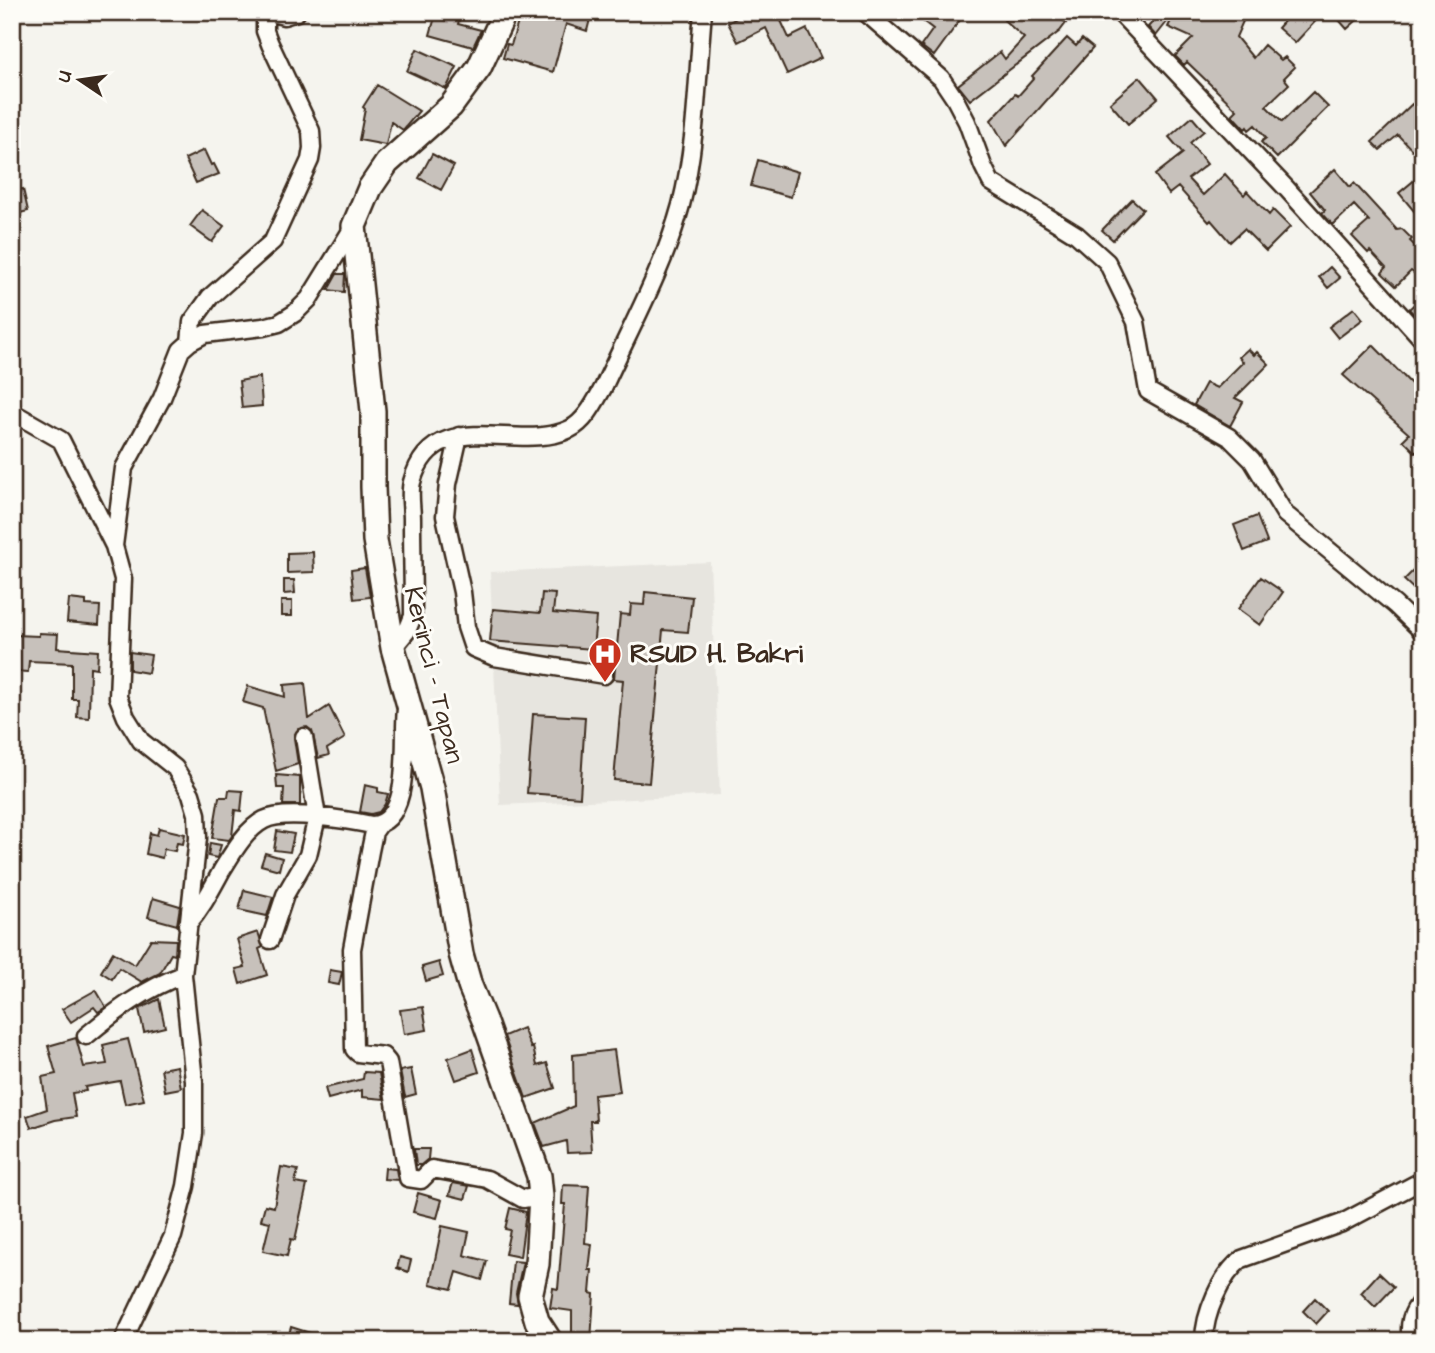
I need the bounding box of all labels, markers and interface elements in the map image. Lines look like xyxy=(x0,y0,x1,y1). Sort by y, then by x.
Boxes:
north arrow xyxy=(46,46,116,116)
text: U xyxy=(51,68,79,85)
street label: Kerinci - Tapan xyxy=(395,583,473,767)
hospital icon: RSUD H. Bakri xyxy=(586,635,624,684)
place label: RSUD H. Bakri xyxy=(630,636,803,672)

